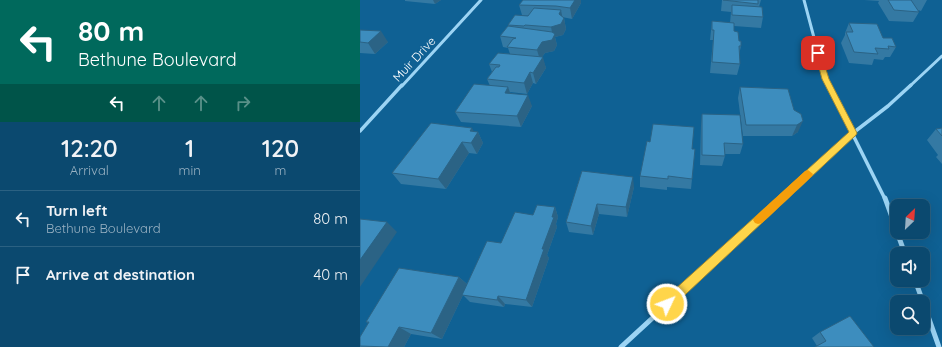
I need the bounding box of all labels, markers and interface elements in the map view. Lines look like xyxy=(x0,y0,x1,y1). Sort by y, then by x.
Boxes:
text: 80 m xyxy=(78,13,144,48)
icon: left xyxy=(12,16,64,68)
street label: Muir Drive xyxy=(389,33,439,85)
pin xyxy=(801,36,835,70)
icon: arrive xyxy=(807,42,829,64)
text: Bethune Boulevard xyxy=(78,48,237,71)
icon: left xyxy=(106,92,128,114)
icon: ahead xyxy=(148,92,170,114)
icon: ahead xyxy=(190,92,212,114)
icon: right xyxy=(232,92,254,114)
text: 12:20 xyxy=(61,133,118,163)
text: 1 xyxy=(185,133,194,163)
text: 120 xyxy=(262,133,299,163)
text: Arrival xyxy=(70,162,109,178)
text: min xyxy=(179,162,201,178)
text: m xyxy=(274,162,286,178)
north arrow xyxy=(890,199,930,239)
map controls xyxy=(890,199,930,335)
text: Turn left xyxy=(46,201,108,220)
icon: left xyxy=(12,208,34,230)
text: 80 m xyxy=(313,209,348,228)
text: Bethune Boulevard xyxy=(46,220,161,236)
button: sound xyxy=(890,247,930,287)
icon: arrive xyxy=(12,264,34,286)
text: Arrive at destination xyxy=(46,265,195,284)
text: 40 m xyxy=(313,265,348,284)
position arrow xyxy=(646,283,688,325)
button: search xyxy=(890,295,930,335)

